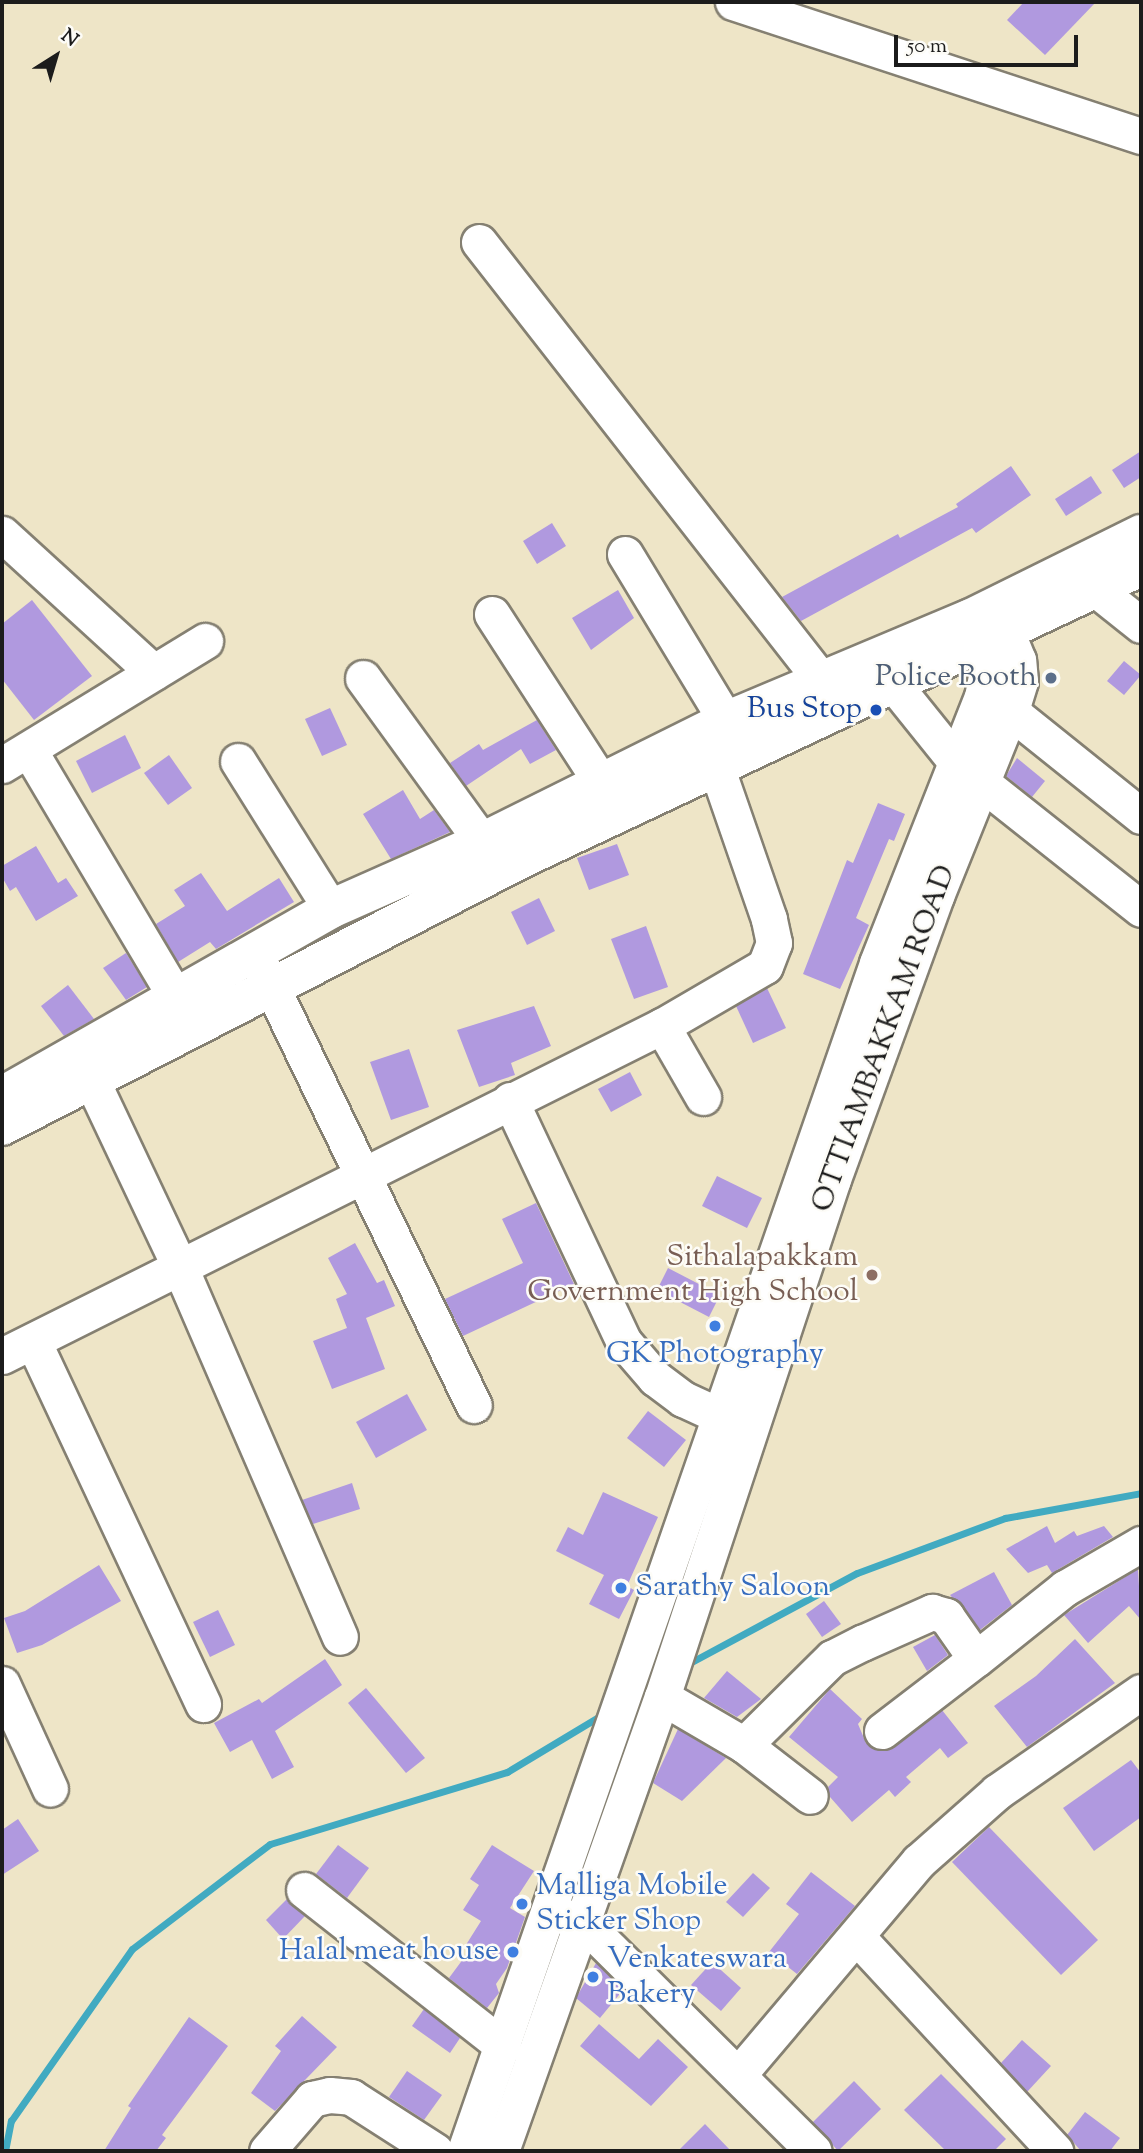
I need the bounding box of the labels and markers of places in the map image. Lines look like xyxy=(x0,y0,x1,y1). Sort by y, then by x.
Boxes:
place label: Police Booth xyxy=(875,660,1037,696)
marker: Police Booth xyxy=(1043,670,1059,686)
place label: Bus Stop xyxy=(747,692,862,728)
marker: Bus Stop xyxy=(868,702,884,718)
place label: Sithalapakkam Government High School xyxy=(527,1240,858,1310)
marker: Sithalapakkam Government High School xyxy=(864,1267,880,1283)
marker: GK Photography xyxy=(707,1318,723,1334)
place label: GK Photography xyxy=(606,1337,824,1373)
place label: Sarathy Saloon xyxy=(635,1570,830,1606)
marker: Sarathy Saloon xyxy=(613,1580,629,1596)
place label: Malliga Mobile Sticker Shop xyxy=(536,1869,728,1940)
marker: Malliga Mobile Sticker Shop xyxy=(514,1896,530,1912)
place label: Halal meat house xyxy=(279,1934,499,1970)
place label: Venkateswara Bakery xyxy=(607,1942,787,2012)
marker: Halal meat house xyxy=(505,1944,521,1960)
marker: Venkateswara Bakery xyxy=(585,1969,601,1985)

